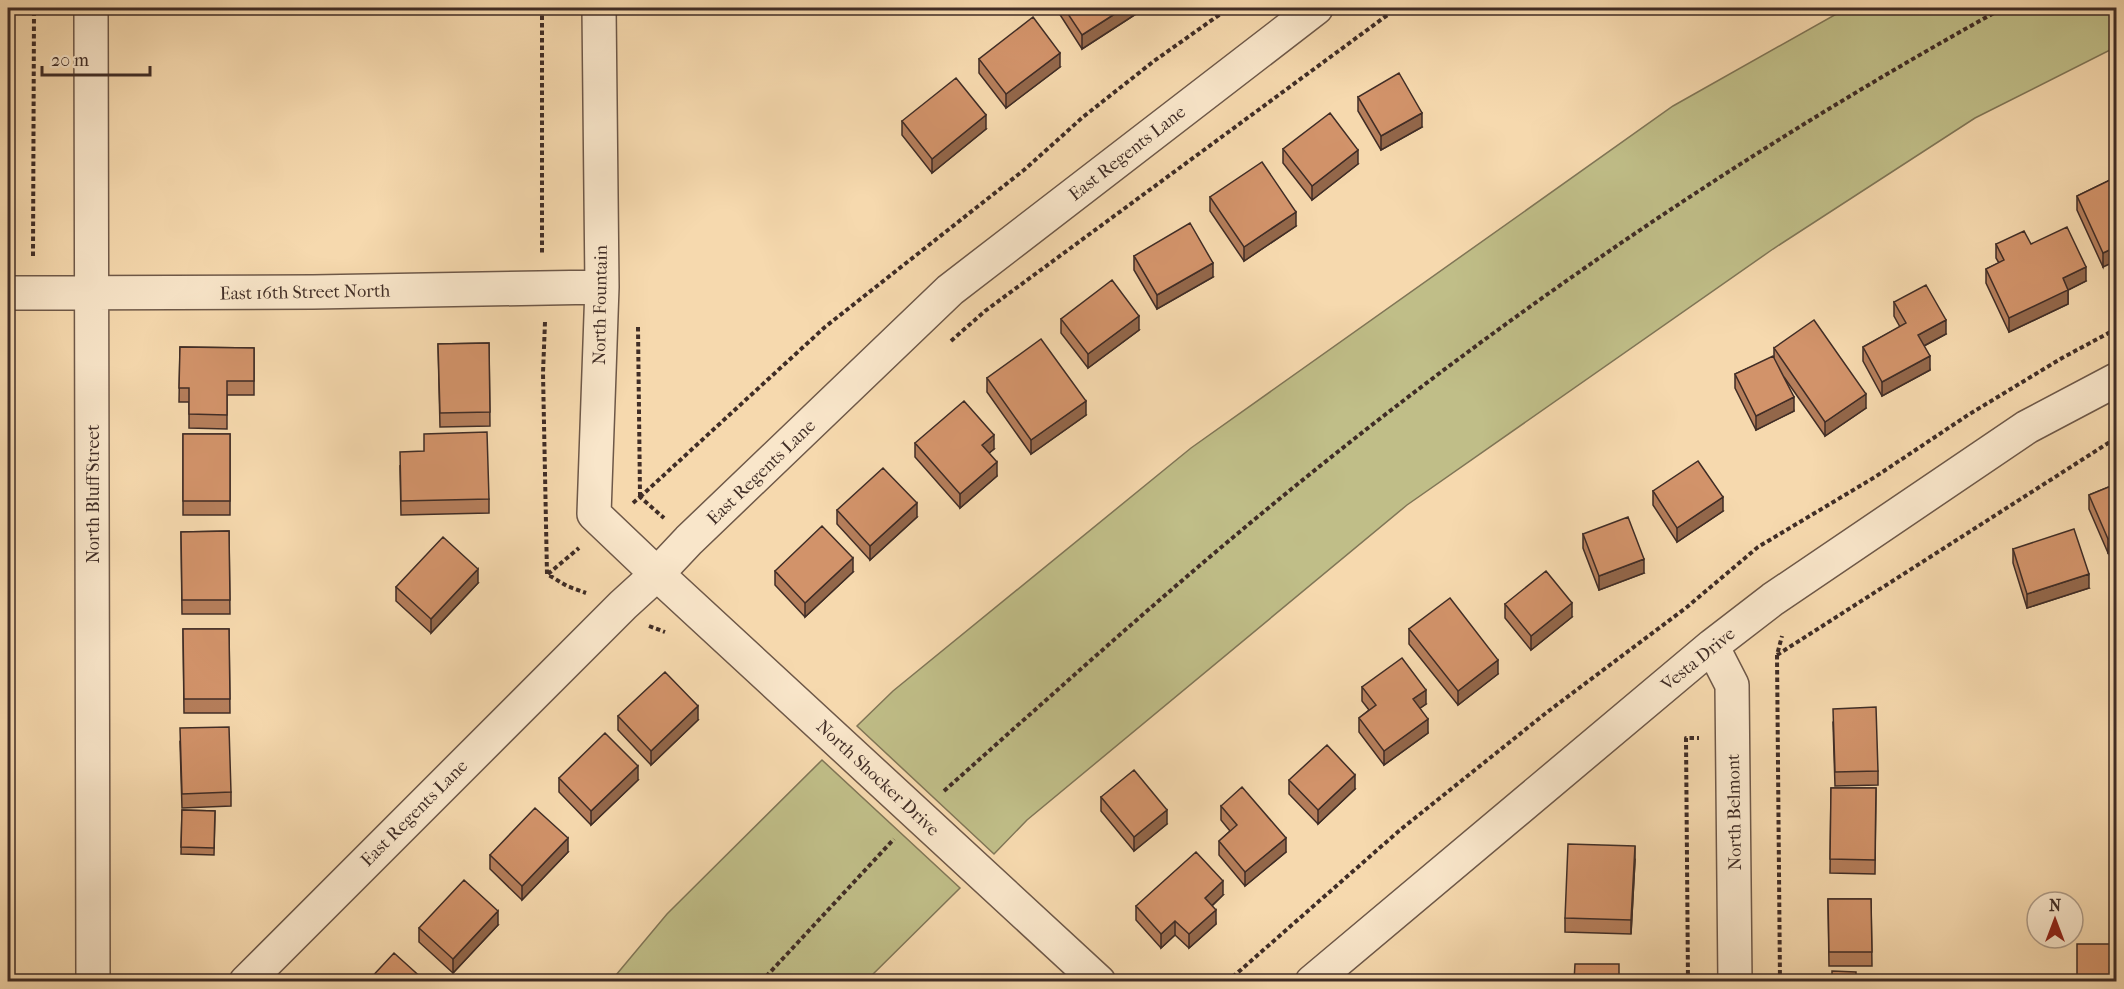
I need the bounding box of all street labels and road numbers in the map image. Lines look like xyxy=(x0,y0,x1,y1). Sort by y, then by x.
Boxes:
street label: East Regents Lane xyxy=(1065,101,1190,205)
street label: North Fountain xyxy=(589,244,612,365)
street label: East 16th Street North xyxy=(219,281,391,304)
street label: East Regents Lane xyxy=(703,415,820,529)
street label: North Bluff Street xyxy=(83,424,104,564)
street label: Vesta Drive xyxy=(1656,623,1740,696)
street label: North Shocker Drive xyxy=(812,716,943,841)
street label: North Belmont xyxy=(1723,753,1746,870)
street label: East Regents Lane xyxy=(357,756,472,871)

